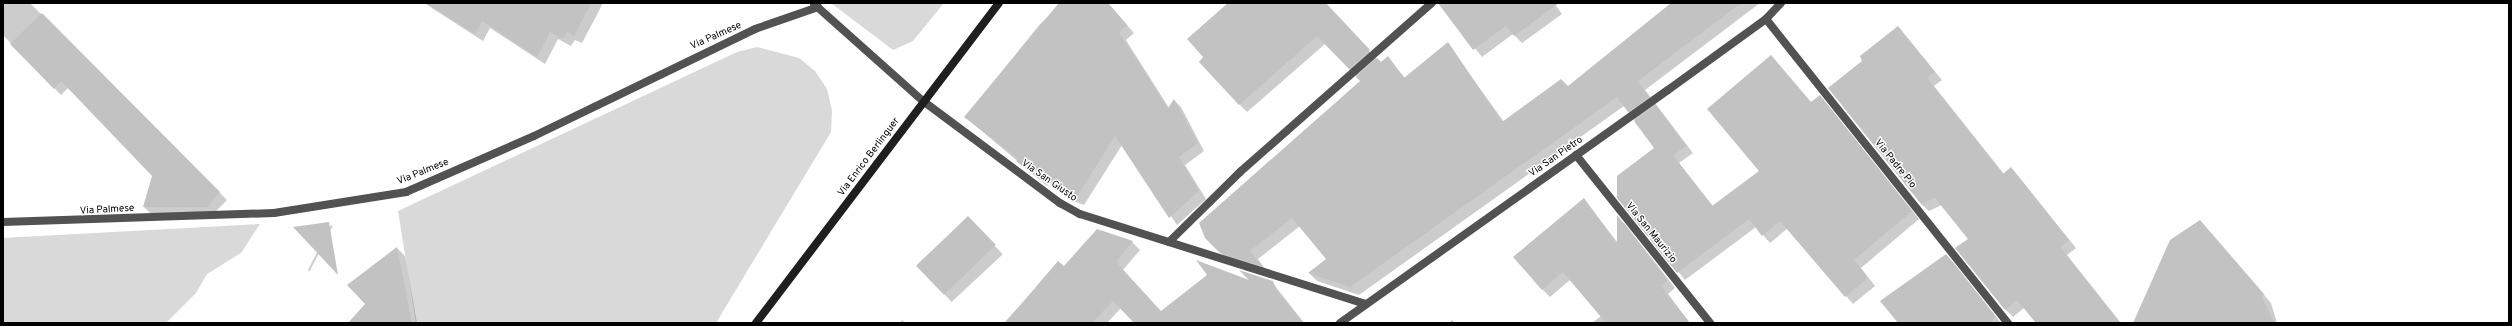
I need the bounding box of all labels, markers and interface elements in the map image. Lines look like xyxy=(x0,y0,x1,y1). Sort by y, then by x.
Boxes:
street label: Via Palmese xyxy=(689,19,743,53)
street label: Via Enrico Berlinguer xyxy=(836,115,902,199)
street label: Via San Pietro xyxy=(1527,134,1585,180)
street label: Via Padre Pio xyxy=(1872,137,1918,191)
street label: Via Palmese xyxy=(395,156,451,188)
street label: Via San Giusto xyxy=(1019,157,1079,205)
street label: Via San Maurizio xyxy=(1623,200,1679,266)
street label: Via Palmese xyxy=(79,203,135,217)

